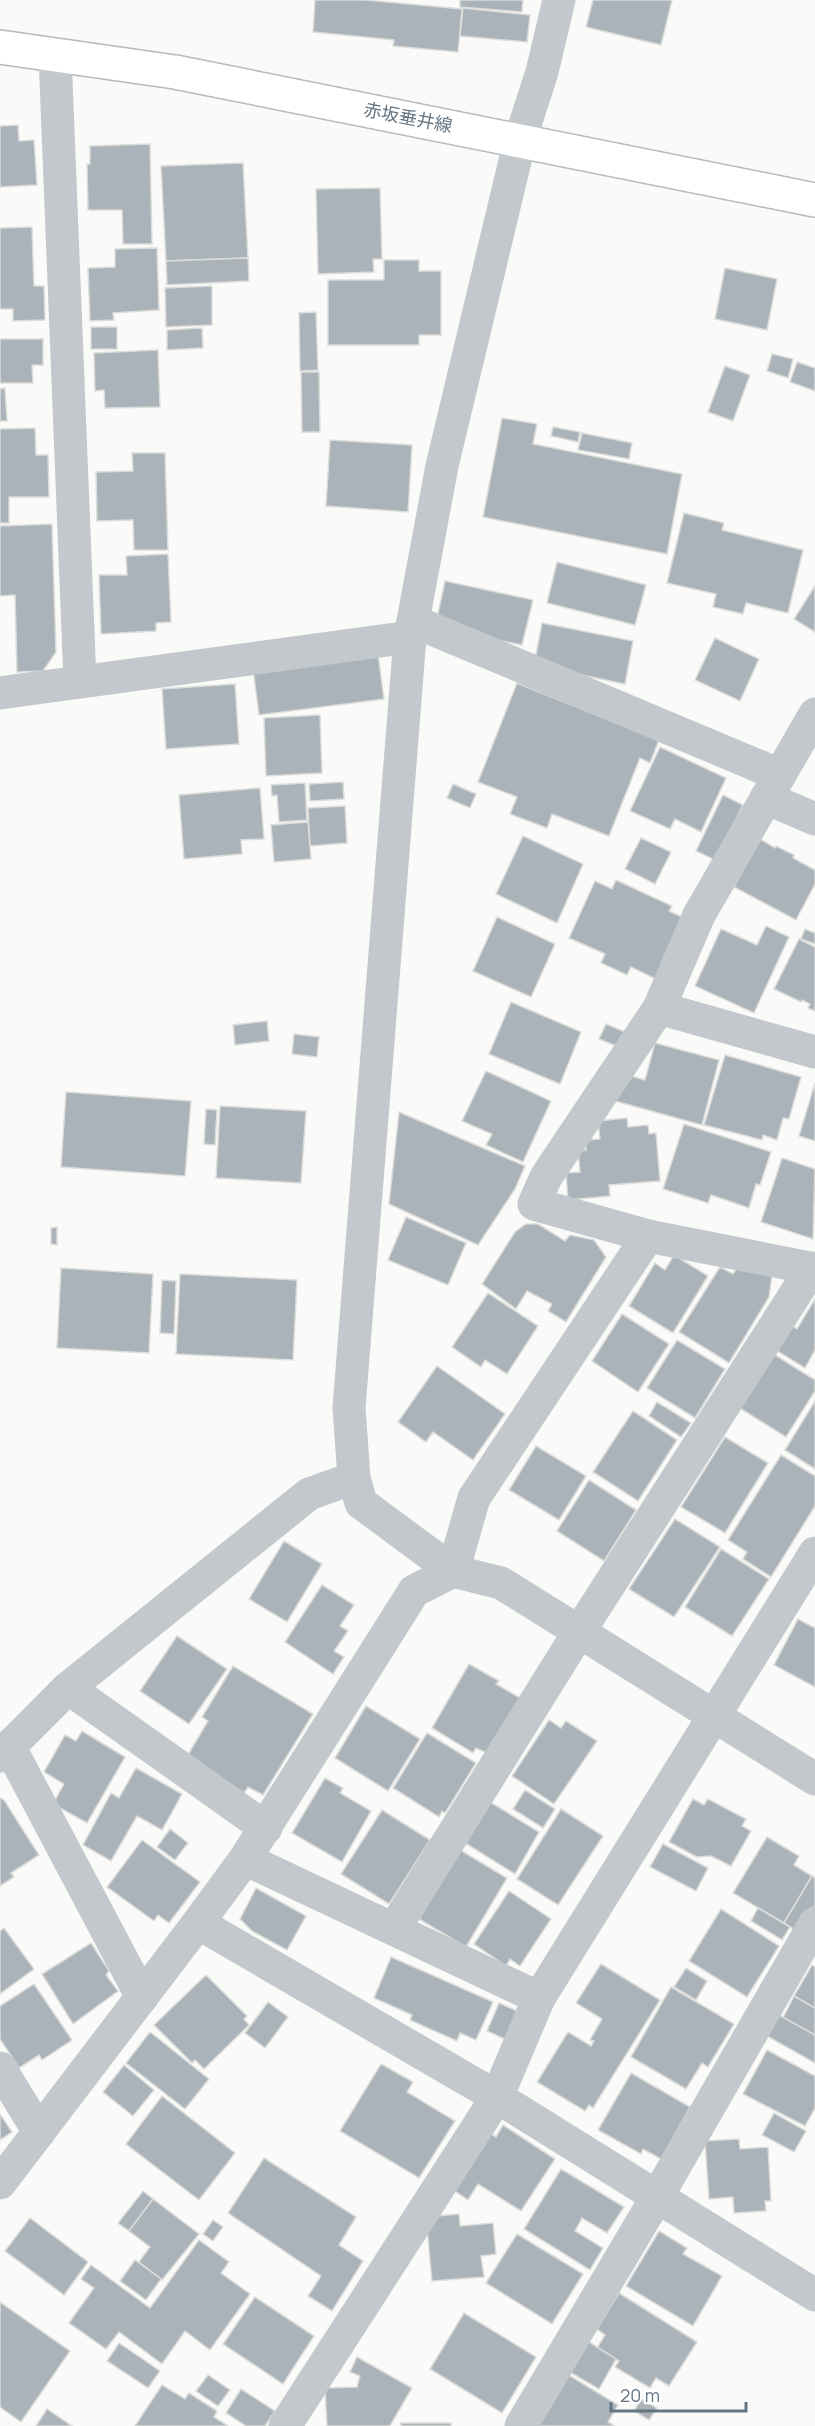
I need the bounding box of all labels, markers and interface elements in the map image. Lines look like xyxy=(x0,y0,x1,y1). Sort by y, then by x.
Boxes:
street label: 赤坂垂井線 xyxy=(362,97,455,137)
scale bar xyxy=(611,2375,746,2413)
text: 20 m xyxy=(620,2383,660,2407)

